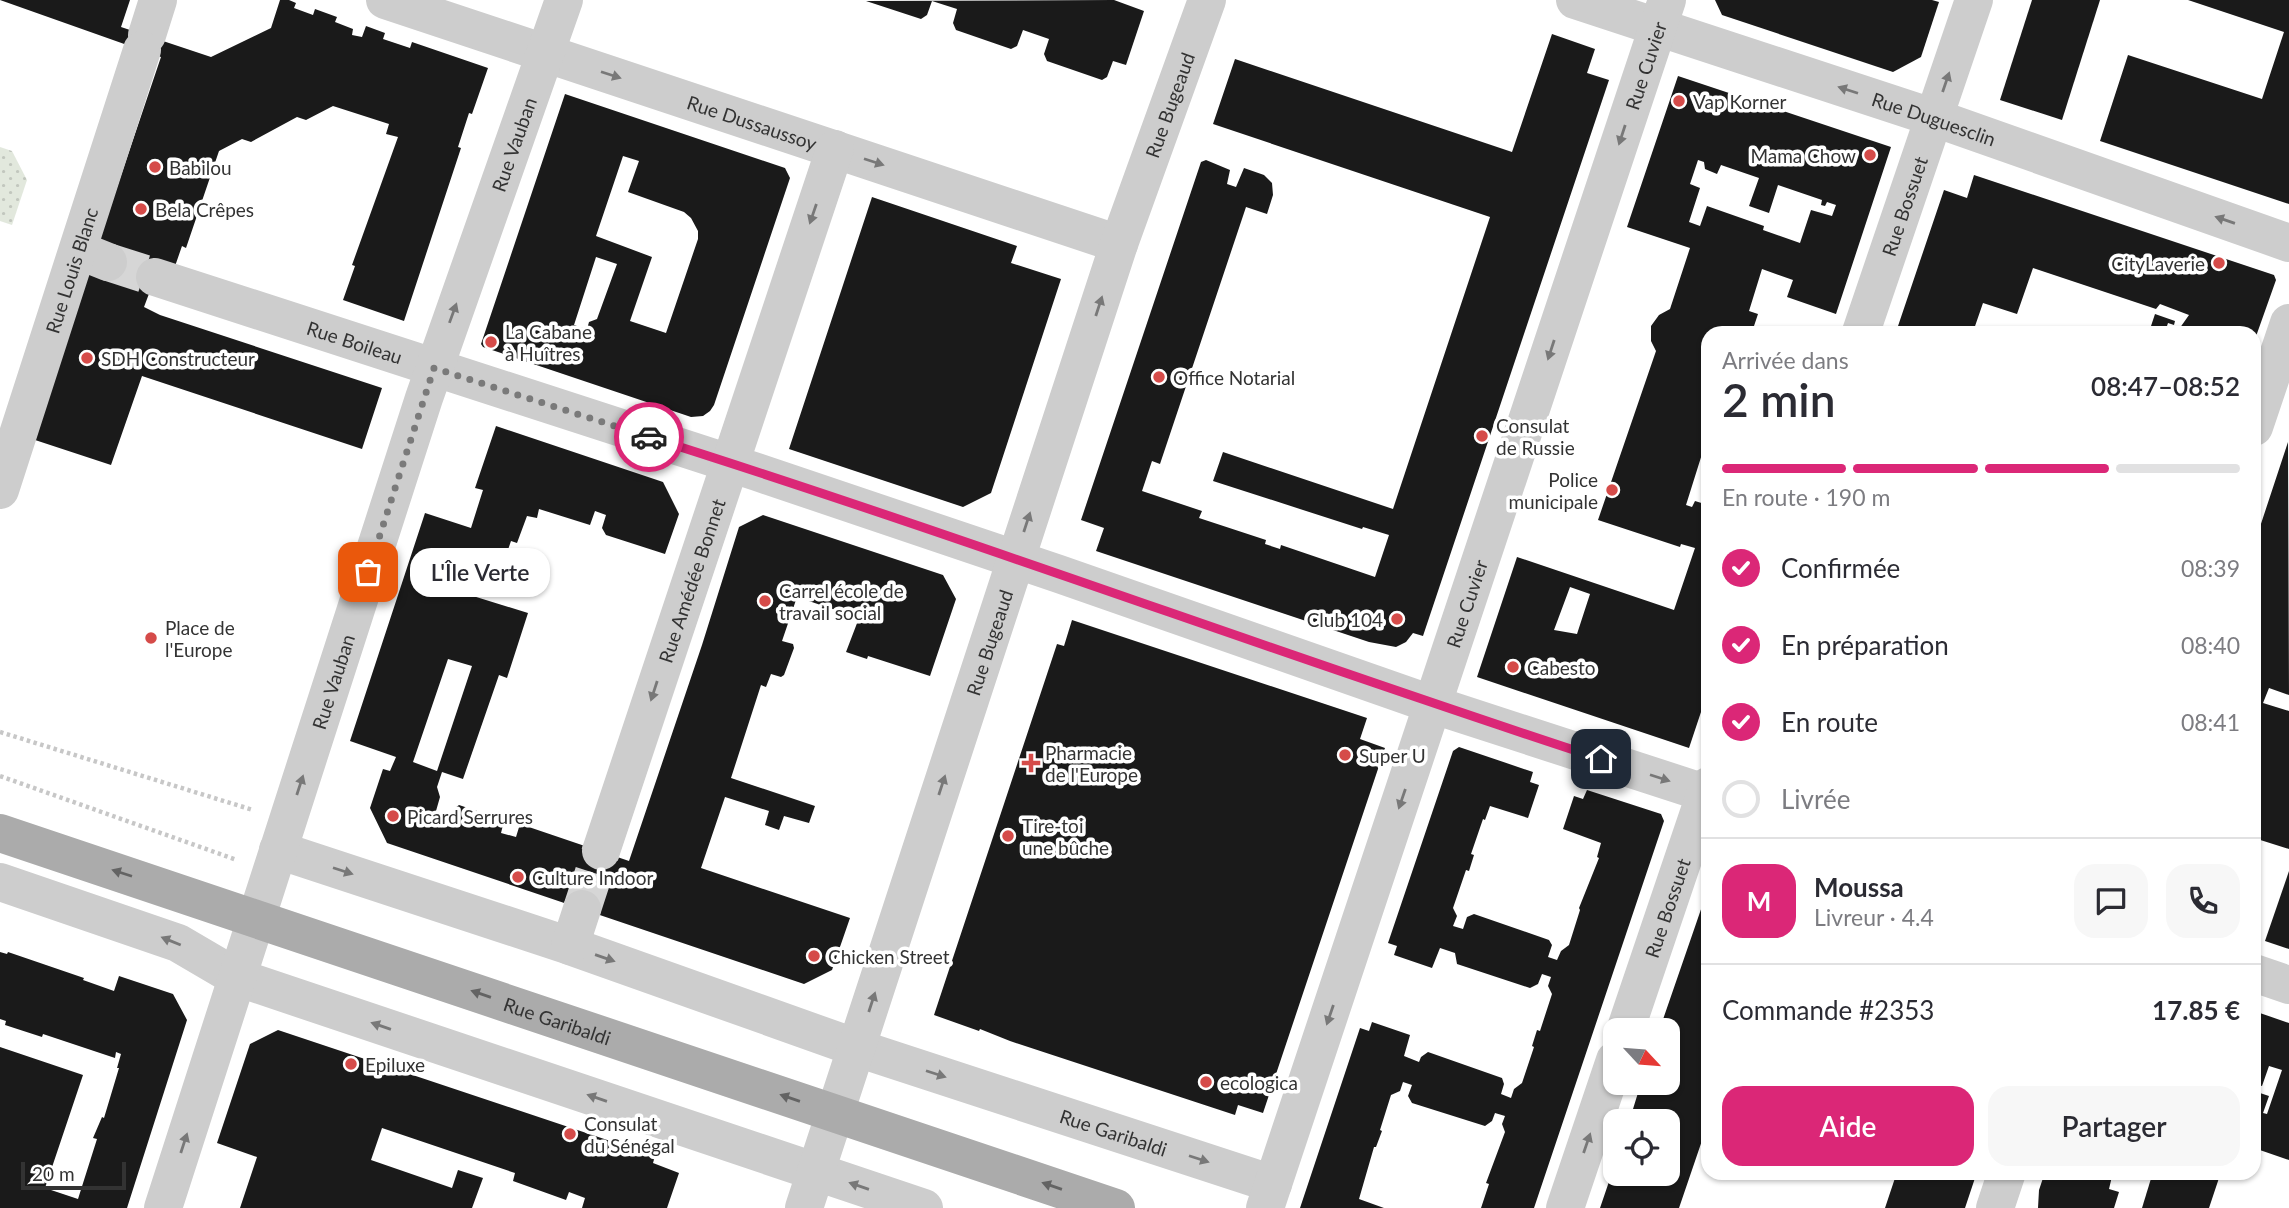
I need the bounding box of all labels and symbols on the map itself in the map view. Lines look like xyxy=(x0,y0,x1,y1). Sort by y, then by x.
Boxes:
street label: Rue Cuvier xyxy=(1620,18,1671,113)
street label: Rue Bugeaud xyxy=(1140,49,1199,161)
one-way arrow xyxy=(601,70,622,81)
one-way arrow xyxy=(1941,72,1952,93)
one-way arrow xyxy=(1837,84,1858,94)
street label: Rue Duguesclin xyxy=(1869,87,1999,150)
street label: Rue Dussaussoy xyxy=(684,90,820,154)
place label: Vap Korner xyxy=(1693,90,1787,113)
marker: Vap Korner xyxy=(1671,93,1687,109)
street label: Rue Vauban xyxy=(486,94,540,195)
one-way arrow xyxy=(1616,124,1627,145)
place label: Mama Chow xyxy=(1750,144,1856,167)
marker: Mama Chow xyxy=(1862,147,1878,163)
street label: Rue Bossuet xyxy=(1876,153,1932,259)
place label: Babilou xyxy=(169,156,232,179)
one-way arrow xyxy=(863,157,884,168)
marker: Babilou xyxy=(147,159,163,175)
place label: Bela Crêpes xyxy=(155,198,254,221)
marker: Bela Crêpes xyxy=(133,201,149,217)
one-way arrow xyxy=(807,203,818,224)
street label: Rue Louis Blanc xyxy=(40,204,102,336)
one-way arrow xyxy=(2214,214,2235,225)
place label: CityLaverie xyxy=(2111,252,2205,275)
marker: CityLaverie xyxy=(2211,255,2227,271)
one-way arrow xyxy=(1094,296,1105,317)
one-way arrow xyxy=(448,302,459,323)
street label: Rue Boileau xyxy=(304,316,405,368)
place label: La Cabane à Huîtres xyxy=(505,320,592,365)
marker: La Cabane à Huîtres xyxy=(483,334,499,350)
one-way arrow xyxy=(1545,340,1555,361)
place label: SDH Constructeur xyxy=(101,347,255,370)
marker: SDH Constructeur xyxy=(79,350,95,366)
place label: Office Notarial xyxy=(1173,366,1295,389)
marker: Office Notarial xyxy=(1151,369,1167,385)
courier xyxy=(614,402,684,472)
place label: Consulat de Russie xyxy=(1496,414,1575,459)
marker: Consulat de Russie xyxy=(1474,428,1490,444)
place label: Police municipale xyxy=(1508,468,1598,513)
marker: Police municipale xyxy=(1604,482,1620,498)
street label: Rue Amédée Bonnet xyxy=(653,495,729,666)
one-way arrow xyxy=(1023,512,1033,533)
pin xyxy=(338,542,398,602)
callout: L'Île Verte xyxy=(410,548,550,596)
street label: Rue Cuvier xyxy=(1441,556,1492,651)
place label: Carrel école de travail social xyxy=(779,579,904,624)
street label: Rue Bugeaud xyxy=(961,586,1017,698)
marker: Carrel école de travail social xyxy=(757,593,773,609)
place label: Club 104 xyxy=(1307,608,1383,631)
marker: Club 104 xyxy=(1389,611,1405,627)
place label: Place de l'Europe xyxy=(165,616,235,661)
marker: Place de l'Europe xyxy=(143,630,159,646)
street label: Rue Vauban xyxy=(307,631,359,732)
place label: Cabesto xyxy=(1527,656,1596,679)
marker: Cabesto xyxy=(1505,659,1521,675)
one-way arrow xyxy=(648,681,659,702)
pin xyxy=(1571,729,1631,789)
place label: Pharmacie de l'Europe xyxy=(1045,741,1138,786)
place label: Super U xyxy=(1359,744,1426,767)
marker: Super U xyxy=(1337,747,1353,763)
marker: Pharmacie de l'Europe xyxy=(1023,755,1039,771)
one-way arrow xyxy=(1650,773,1671,784)
one-way arrow xyxy=(295,775,305,796)
one-way arrow xyxy=(937,775,948,796)
one-way arrow xyxy=(1396,789,1407,810)
place label: Picard Serrures xyxy=(407,805,533,828)
marker: Picard Serrures xyxy=(385,808,401,824)
place label: Tire-toi une bûche xyxy=(1022,814,1109,859)
marker: Tire-toi une bûche xyxy=(1000,828,1016,844)
street label: Rue Bossuet xyxy=(1639,855,1694,961)
one-way arrow xyxy=(333,866,354,877)
place label: Culture Indoor xyxy=(532,866,653,889)
one-way arrow xyxy=(111,867,132,878)
marker: Culture Indoor xyxy=(510,869,526,885)
one-way arrow xyxy=(161,936,182,947)
place label: Chicken Street xyxy=(828,945,950,968)
marker: Chicken Street xyxy=(806,948,822,964)
one-way arrow xyxy=(595,953,616,964)
one-way arrow xyxy=(471,988,492,999)
one-way arrow xyxy=(867,991,878,1012)
street label: Rue Garibaldi xyxy=(501,992,614,1049)
one-way arrow xyxy=(1324,1004,1335,1025)
north arrow xyxy=(1603,1018,1680,1096)
one-way arrow xyxy=(371,1020,392,1031)
place label: Epiluxe xyxy=(365,1053,425,1076)
marker: Epiluxe xyxy=(343,1056,359,1072)
one-way arrow xyxy=(925,1069,946,1080)
place label: ecologica xyxy=(1220,1071,1298,1094)
marker: ecologica xyxy=(1198,1074,1214,1090)
one-way arrow xyxy=(779,1092,800,1103)
one-way arrow xyxy=(586,1093,607,1103)
street label: Rue Garibaldi xyxy=(1057,1104,1170,1160)
place label: Consulat du Sénégal xyxy=(584,1112,675,1157)
marker: Consulat du Sénégal xyxy=(562,1126,578,1142)
one-way arrow xyxy=(179,1132,190,1153)
one-way arrow xyxy=(1582,1133,1593,1154)
one-way arrow xyxy=(1188,1155,1209,1165)
scale bar xyxy=(21,1159,126,1191)
one-way arrow xyxy=(849,1180,870,1191)
one-way arrow xyxy=(1041,1180,1062,1191)

